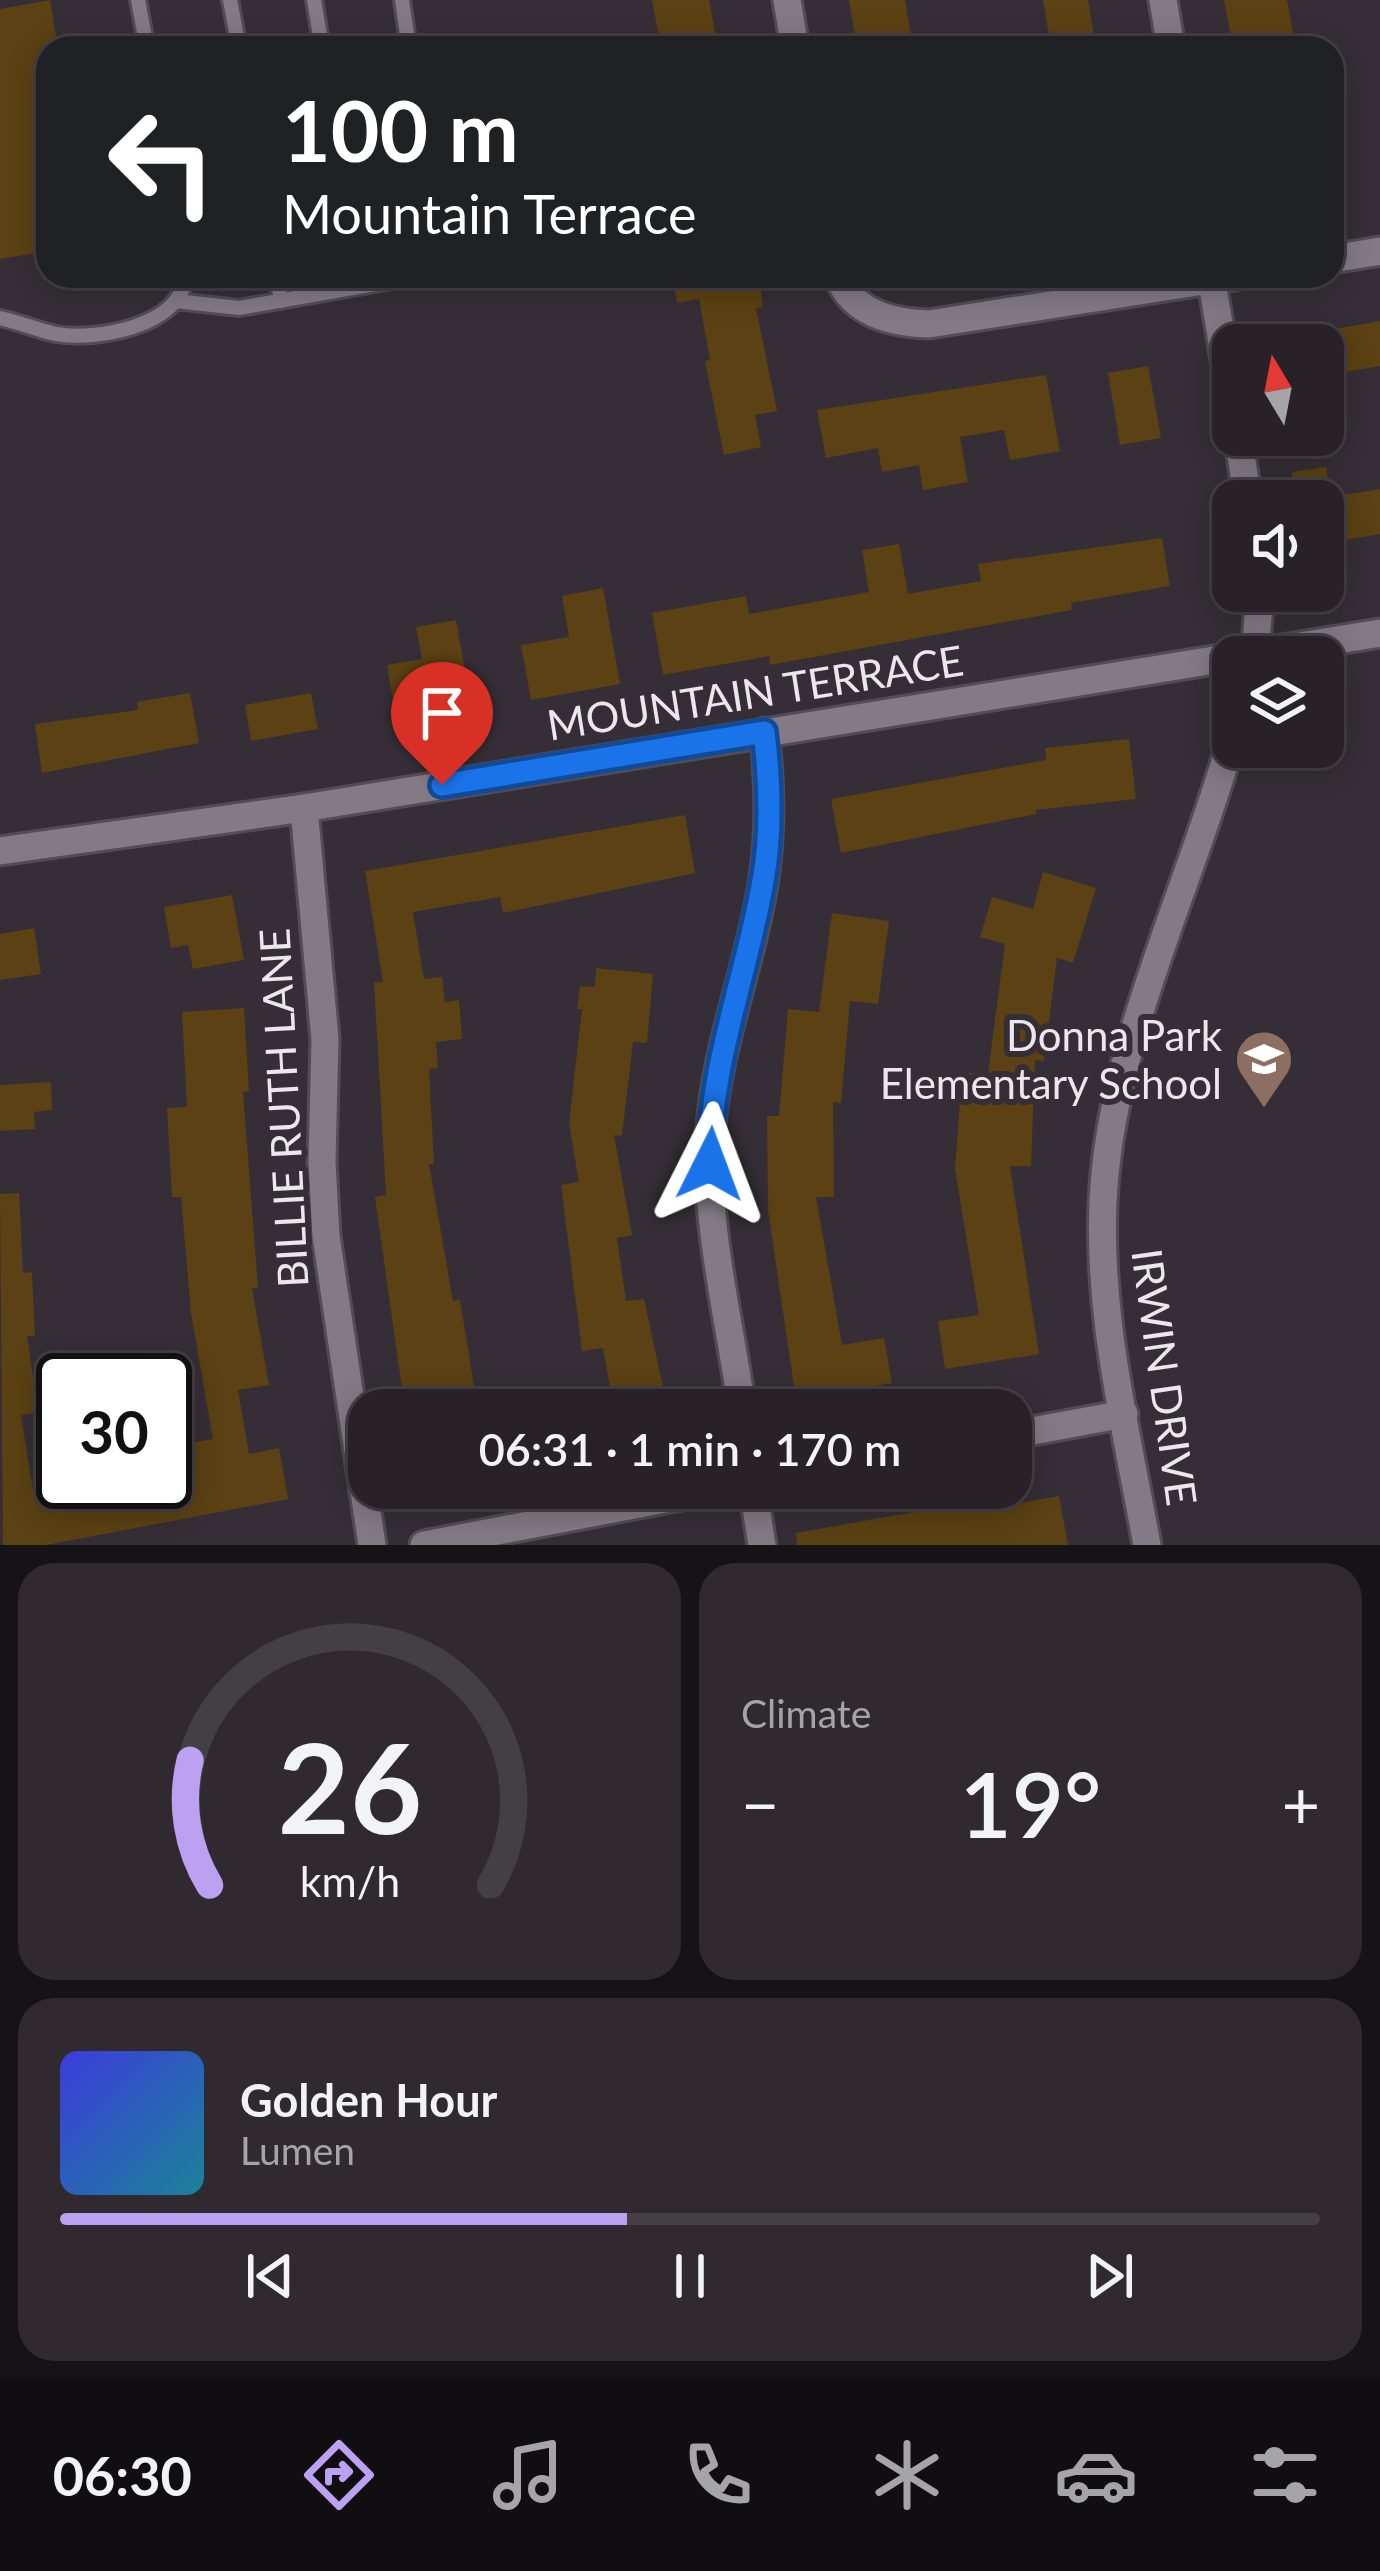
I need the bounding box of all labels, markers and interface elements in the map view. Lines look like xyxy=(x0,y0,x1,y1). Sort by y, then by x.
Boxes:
text: 100 m xyxy=(282,79,519,180)
icon: left xyxy=(84,84,240,240)
text: Mountain Terrace xyxy=(282,181,697,246)
north arrow xyxy=(1212,324,1344,456)
map controls xyxy=(1212,324,1344,768)
button: sound xyxy=(1212,480,1344,612)
street label: MOUNTAIN TERRACE xyxy=(543,634,967,750)
button: layers xyxy=(1212,636,1344,768)
pin xyxy=(391,662,493,785)
icon: arrive xyxy=(409,680,475,746)
street label: BILLIE RUTH LANE xyxy=(249,927,317,1289)
place label: Donna Park Elementary School xyxy=(880,1010,1223,1108)
school or university icon: Donna Park Elementary School xyxy=(1233,1028,1295,1110)
position arrow xyxy=(647,1101,773,1227)
street label: IRWIN DRIVE xyxy=(1122,1246,1208,1508)
speed limit sign: 30 xyxy=(36,1353,192,1509)
text: 06:31 · 1 min · 170 m xyxy=(479,1422,901,1476)
text: Climate xyxy=(741,1690,871,1736)
text: 26 xyxy=(277,1711,422,1861)
text: 19° xyxy=(960,1749,1101,1857)
text: − xyxy=(741,1764,779,1843)
text: + xyxy=(1282,1764,1320,1843)
text: km/h xyxy=(299,1854,400,1905)
text: Golden Hour xyxy=(240,2073,497,2127)
text: Lumen xyxy=(240,2127,355,2173)
icon: previous xyxy=(237,2243,303,2309)
icon: pause xyxy=(657,2243,723,2309)
icon: next xyxy=(1077,2243,1143,2309)
icon: directions xyxy=(297,2433,381,2517)
icon: music xyxy=(486,2433,570,2517)
icon: phone xyxy=(676,2433,760,2517)
icon: climate xyxy=(865,2433,949,2517)
icon: car xyxy=(1054,2433,1138,2517)
icon: filters xyxy=(1243,2433,1327,2517)
text: 06:30 xyxy=(53,2443,192,2508)

